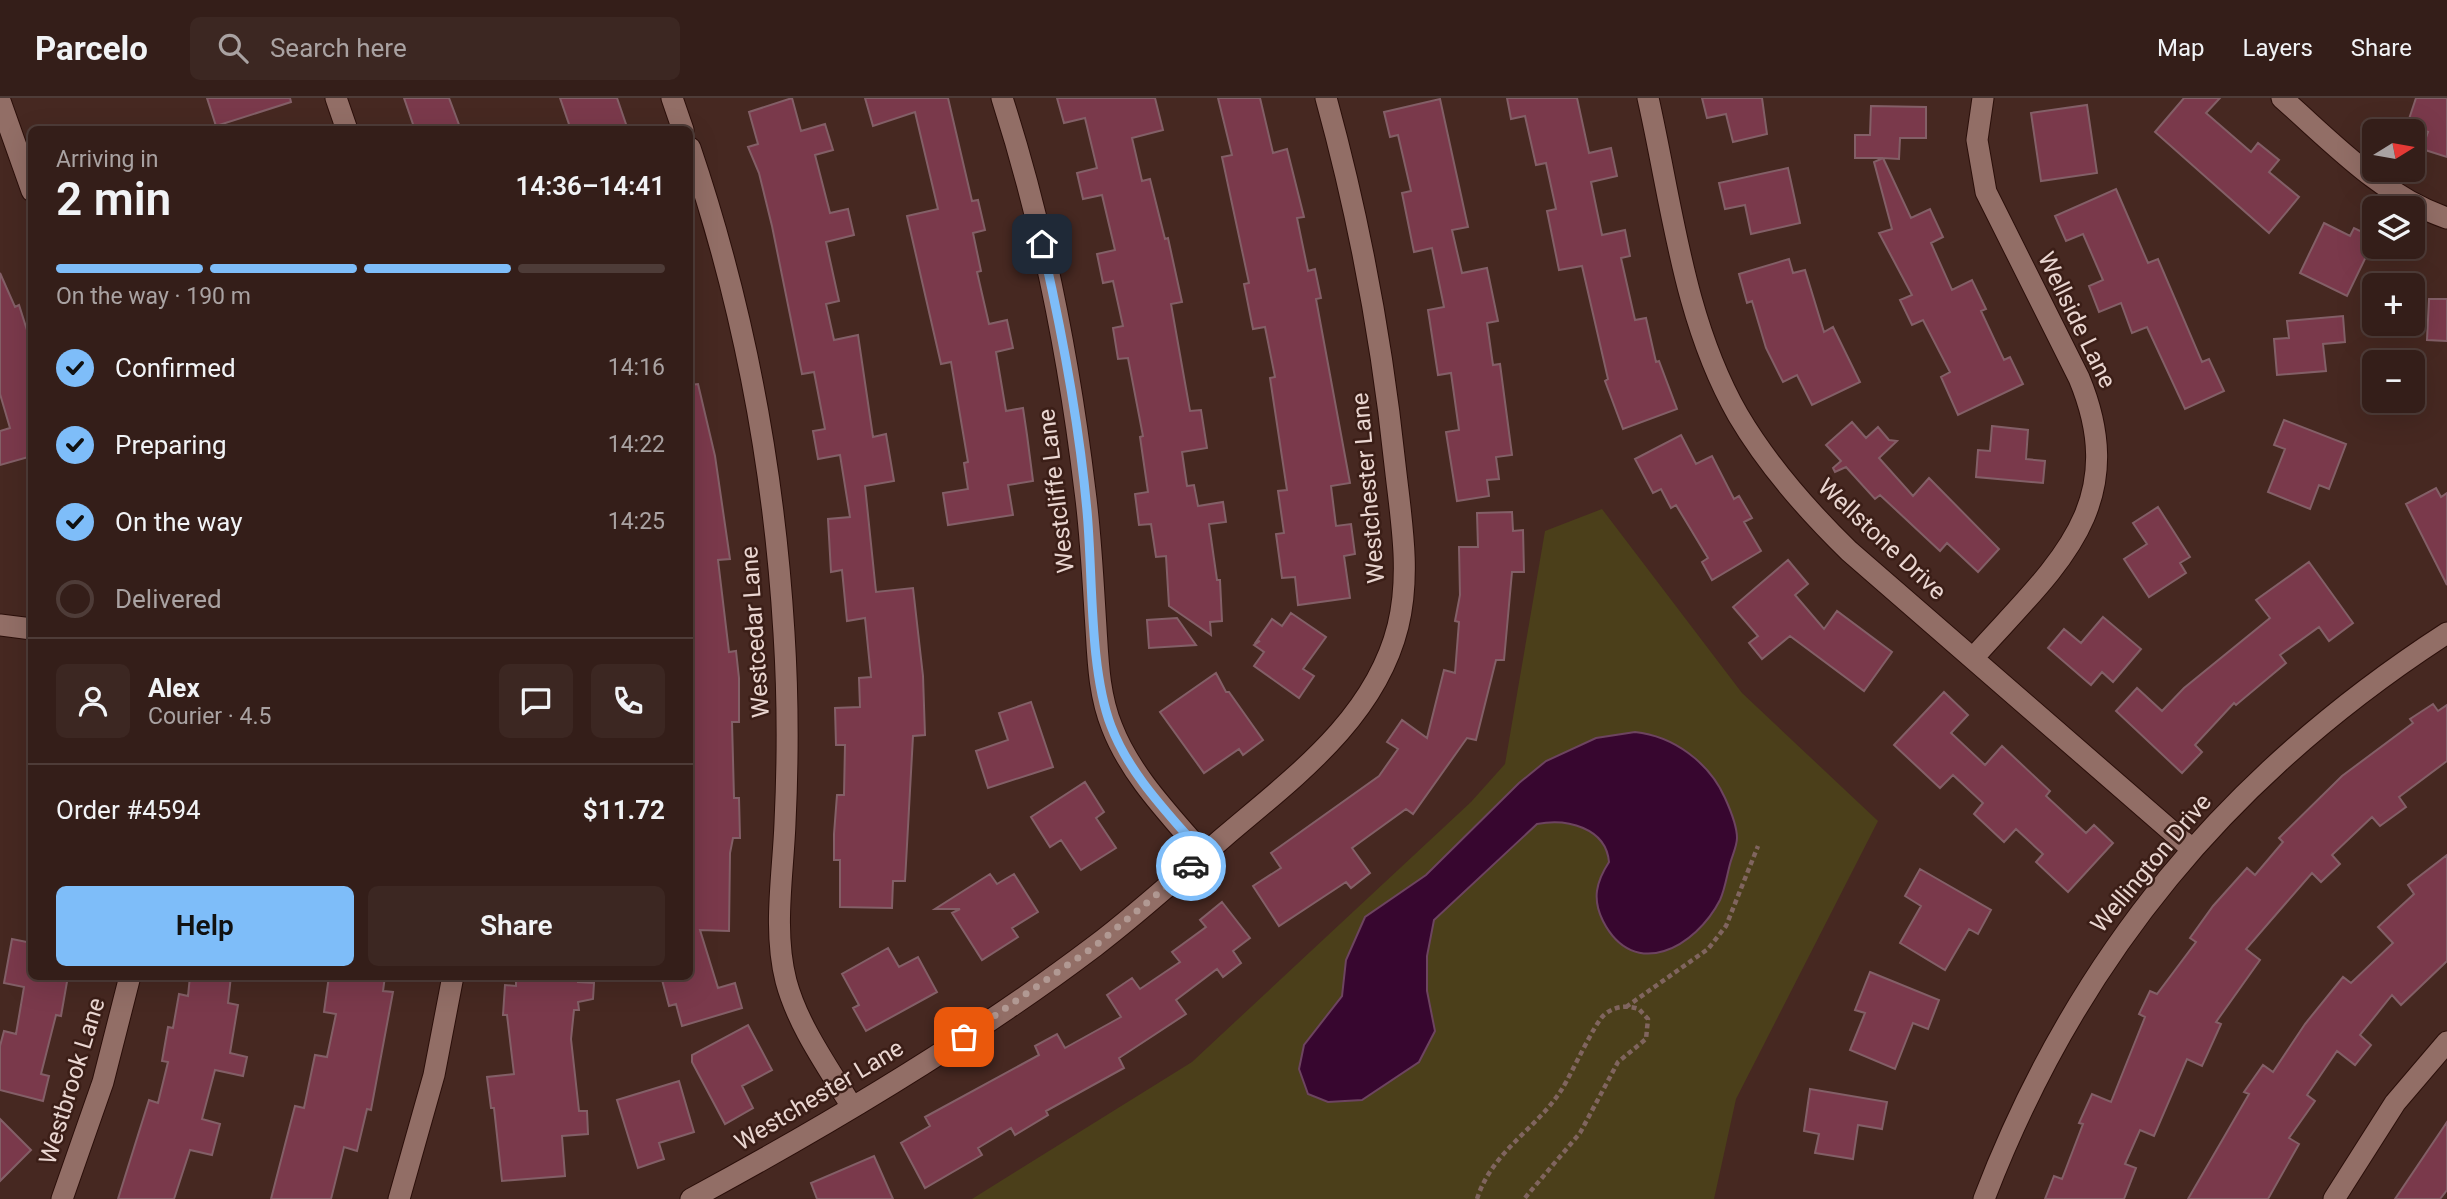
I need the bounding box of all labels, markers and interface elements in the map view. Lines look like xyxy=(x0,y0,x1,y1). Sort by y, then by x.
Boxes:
search box xyxy=(190,17,680,80)
text: Parcelo xyxy=(35,29,148,68)
icon: search xyxy=(214,29,252,67)
text: Search here xyxy=(270,33,407,63)
text: Map xyxy=(2157,34,2205,62)
text: Layers xyxy=(2243,34,2313,62)
text: Share xyxy=(2351,34,2412,62)
north arrow xyxy=(2362,119,2426,182)
map controls xyxy=(2362,119,2425,413)
text: Arriving in xyxy=(56,146,159,173)
text: 14:36–14:41 xyxy=(515,171,665,201)
text: 2 min xyxy=(56,172,171,226)
button: layers xyxy=(2362,196,2425,259)
pin xyxy=(1012,214,1072,274)
icon: home xyxy=(1023,225,1061,263)
street label: Wellside Lane xyxy=(2032,247,2122,393)
button: + xyxy=(2362,273,2425,336)
text: On the way · 190 m xyxy=(56,283,251,310)
icon: check xyxy=(56,349,94,387)
button: − xyxy=(2362,350,2425,413)
text: Confirmed xyxy=(115,353,236,383)
text: 14:16 xyxy=(608,354,665,381)
street label: Westchester Lane xyxy=(1346,391,1390,585)
street label: Westcliffe Lane xyxy=(1032,407,1080,575)
icon: check xyxy=(56,426,94,464)
text: Preparing xyxy=(115,430,227,460)
text: 14:22 xyxy=(608,431,665,458)
street label: Wellstone Drive xyxy=(1812,473,1952,605)
icon: check xyxy=(56,503,94,541)
text: On the way xyxy=(115,507,243,537)
text: 14:25 xyxy=(608,508,665,535)
street label: Westcedar Lane xyxy=(735,545,775,719)
text: Delivered xyxy=(115,584,222,614)
button: person xyxy=(56,664,130,738)
button: chat xyxy=(499,664,573,738)
button: phone xyxy=(591,664,665,738)
text: Alex xyxy=(148,673,200,703)
text: Courier · 4.5 xyxy=(148,703,271,730)
street label: Wellington Drive xyxy=(2085,788,2217,938)
text: Order #4594 xyxy=(56,795,201,825)
text: $11.72 xyxy=(583,795,665,825)
courier xyxy=(1156,831,1226,901)
icon: car xyxy=(1172,847,1210,885)
button: Help xyxy=(56,886,354,966)
button: Share xyxy=(368,886,665,966)
street label: Westbrook Lane xyxy=(33,994,111,1168)
pin xyxy=(934,1007,994,1067)
icon: bag xyxy=(945,1018,983,1056)
street label: Westchester Lane xyxy=(730,1034,908,1156)

